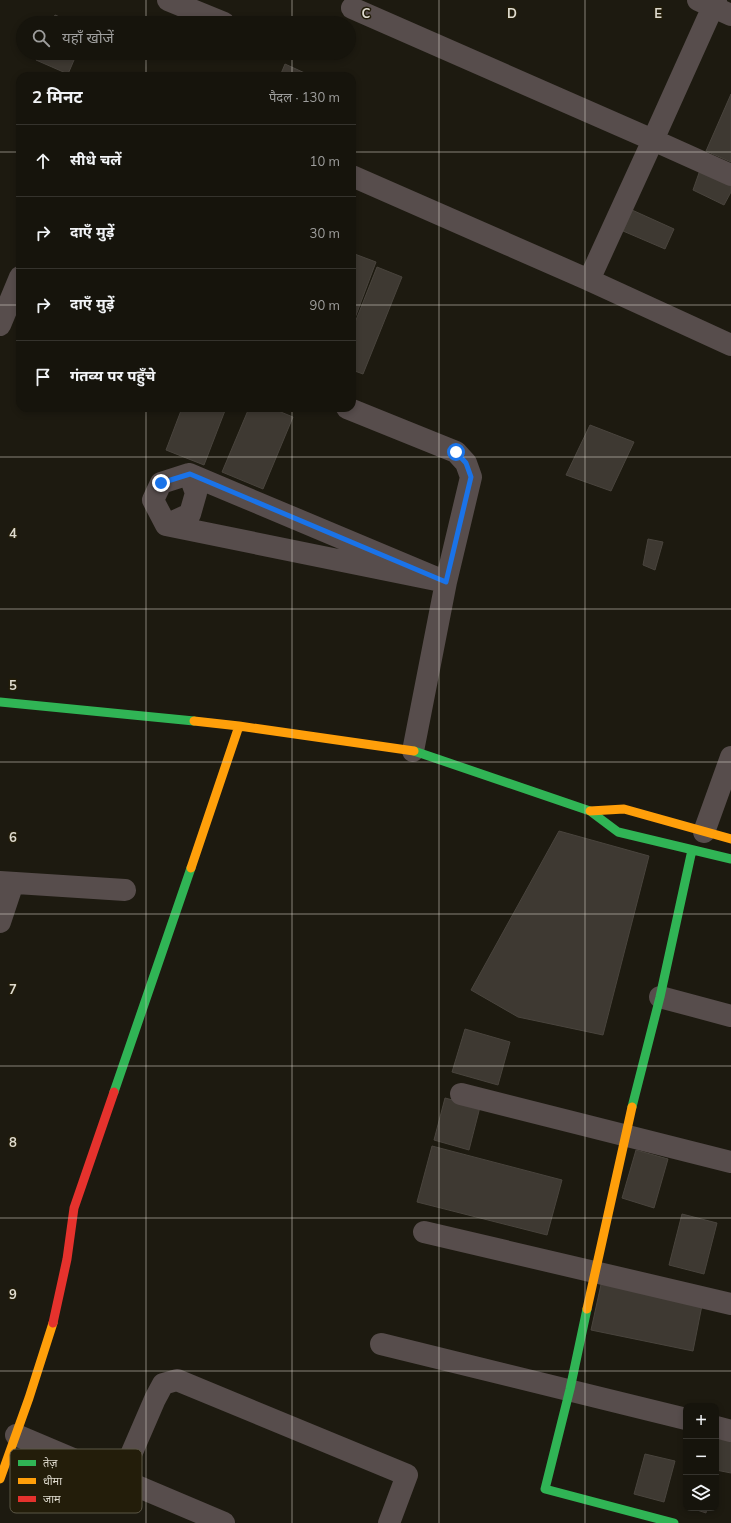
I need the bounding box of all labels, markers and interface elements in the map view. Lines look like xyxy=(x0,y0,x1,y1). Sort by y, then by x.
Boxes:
text: C xyxy=(362,5,371,21)
text: D xyxy=(507,5,517,21)
text: E xyxy=(654,5,662,21)
search box xyxy=(16,16,356,60)
icon: search xyxy=(30,27,52,49)
text: यहाँ खोजें xyxy=(62,28,114,47)
text: 2 मिनट xyxy=(32,86,83,107)
text: पैदल · 130 m xyxy=(269,89,340,105)
icon: ahead xyxy=(32,150,54,172)
text: सीधे चलें xyxy=(70,150,121,169)
text: 10 m xyxy=(310,153,340,169)
icon: right xyxy=(32,222,54,244)
text: दाएँ मुड़ें xyxy=(70,222,114,241)
text: 30 m xyxy=(310,225,340,241)
icon: right xyxy=(32,294,54,316)
text: दाएँ मुड़ें xyxy=(70,294,114,313)
text: 90 m xyxy=(310,297,340,313)
icon: arrive xyxy=(32,366,54,388)
text: गंतव्य पर पहुँचे xyxy=(70,366,155,385)
route start xyxy=(447,443,465,461)
route end xyxy=(152,474,170,492)
text: 4 xyxy=(9,525,17,541)
text: 5 xyxy=(9,677,17,693)
text: 6 xyxy=(9,829,17,845)
text: 7 xyxy=(9,981,17,997)
text: 8 xyxy=(9,1134,17,1150)
text: 9 xyxy=(9,1286,17,1302)
map controls xyxy=(683,1403,719,1511)
button: + xyxy=(683,1403,719,1439)
button: − xyxy=(683,1439,719,1475)
legend xyxy=(10,1449,142,1513)
text: तेज़ xyxy=(43,1456,58,1470)
text: धीमा xyxy=(43,1474,62,1488)
button: layers xyxy=(683,1475,719,1511)
text: जाम xyxy=(43,1492,61,1506)

